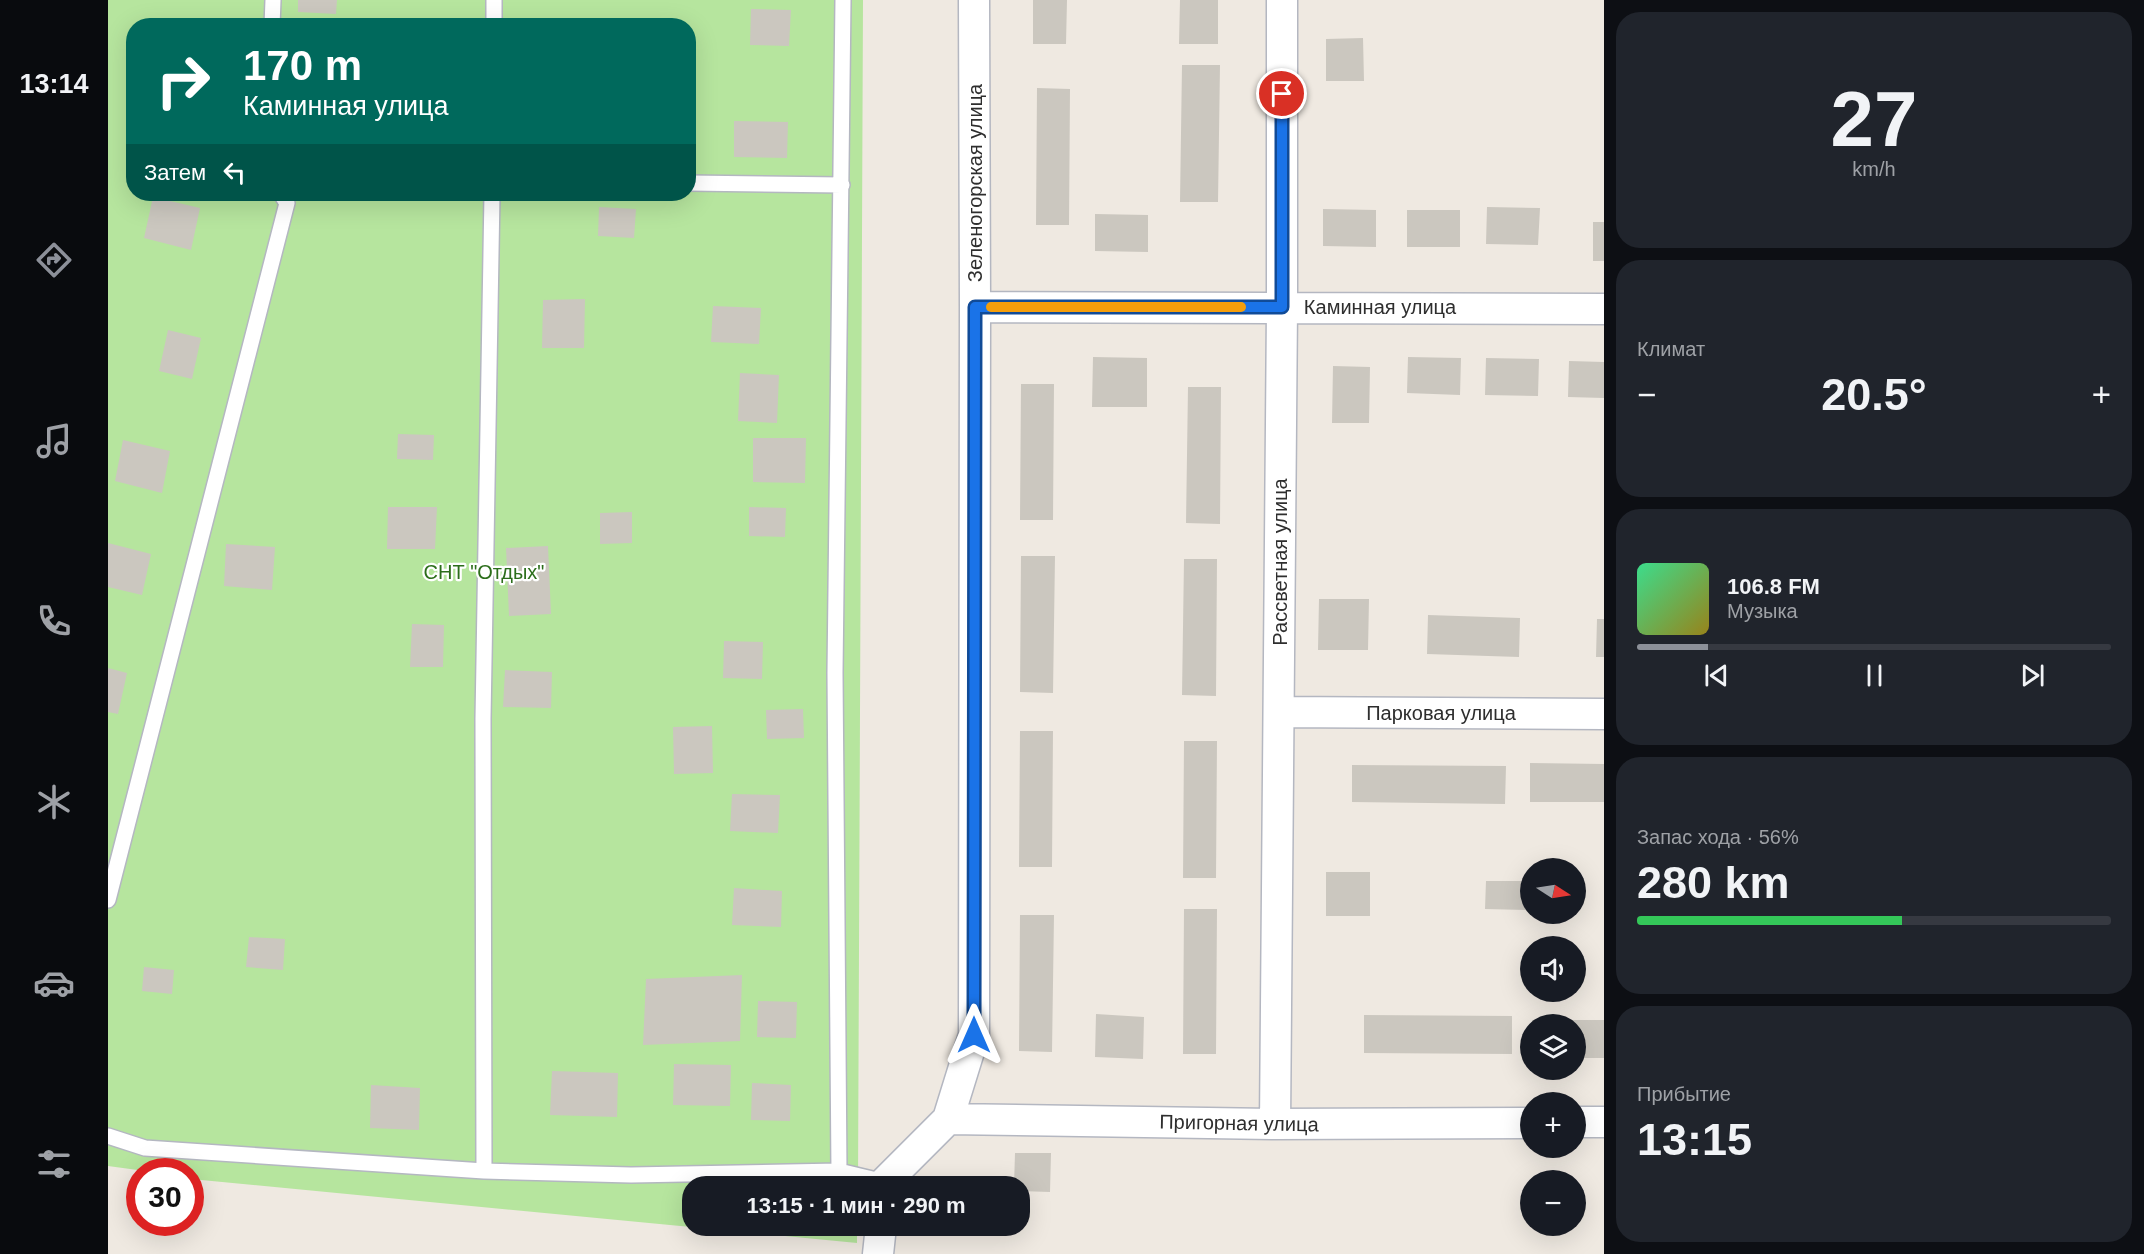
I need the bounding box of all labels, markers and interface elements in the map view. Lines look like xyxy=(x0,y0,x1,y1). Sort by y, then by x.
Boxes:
icon: right xyxy=(144,42,222,120)
text: 170 m xyxy=(243,42,362,89)
pin xyxy=(1256,68,1307,119)
text: 13:14 xyxy=(19,69,89,99)
text: 27 xyxy=(1831,75,1917,163)
icon: arrive xyxy=(1265,77,1298,110)
street label: Зеленогорская улица xyxy=(964,83,986,282)
text: Каминная улица xyxy=(243,91,449,121)
icon: left xyxy=(218,156,251,189)
text: km/h xyxy=(1852,158,1896,180)
text: Затем xyxy=(144,160,206,185)
icon: directions xyxy=(33,239,75,281)
street label: Каминная улица xyxy=(1304,296,1457,318)
text: Климат xyxy=(1637,338,1705,360)
text: 20.5° xyxy=(1821,369,1927,420)
text: − xyxy=(1637,376,1656,413)
text: + xyxy=(2092,376,2111,413)
icon: music xyxy=(33,420,75,462)
street label: Рассветная улица xyxy=(1269,477,1291,646)
park label: СНТ "Отдых" xyxy=(424,561,544,583)
text: 106.8 FM xyxy=(1727,574,1820,599)
icon: phone xyxy=(33,600,75,642)
text: Музыка xyxy=(1727,600,1798,622)
icon: previous xyxy=(1700,659,1733,692)
icon: pause xyxy=(1858,659,1891,692)
icon: next xyxy=(2016,659,2049,692)
street label: Парковая улица xyxy=(1366,702,1517,724)
icon: climate xyxy=(33,781,75,823)
text: Запас хода · 56% xyxy=(1637,826,1799,848)
text: 280 km xyxy=(1637,857,1790,908)
north arrow xyxy=(1520,858,1586,924)
map controls xyxy=(1520,858,1586,1236)
button: sound xyxy=(1520,936,1586,1002)
icon: car xyxy=(33,962,75,1004)
position arrow xyxy=(942,1003,1006,1067)
button: layers xyxy=(1520,1014,1586,1080)
text: Прибытие xyxy=(1637,1083,1731,1105)
button: + xyxy=(1520,1092,1586,1158)
street label: Пригорная улица xyxy=(1159,1111,1320,1135)
text: 13:15 xyxy=(1637,1114,1752,1165)
icon: filters xyxy=(33,1143,75,1185)
speed limit sign: 30 xyxy=(126,1158,204,1236)
button: − xyxy=(1520,1170,1586,1236)
text: 13:15 · 1 мин · 290 m xyxy=(746,1193,966,1218)

